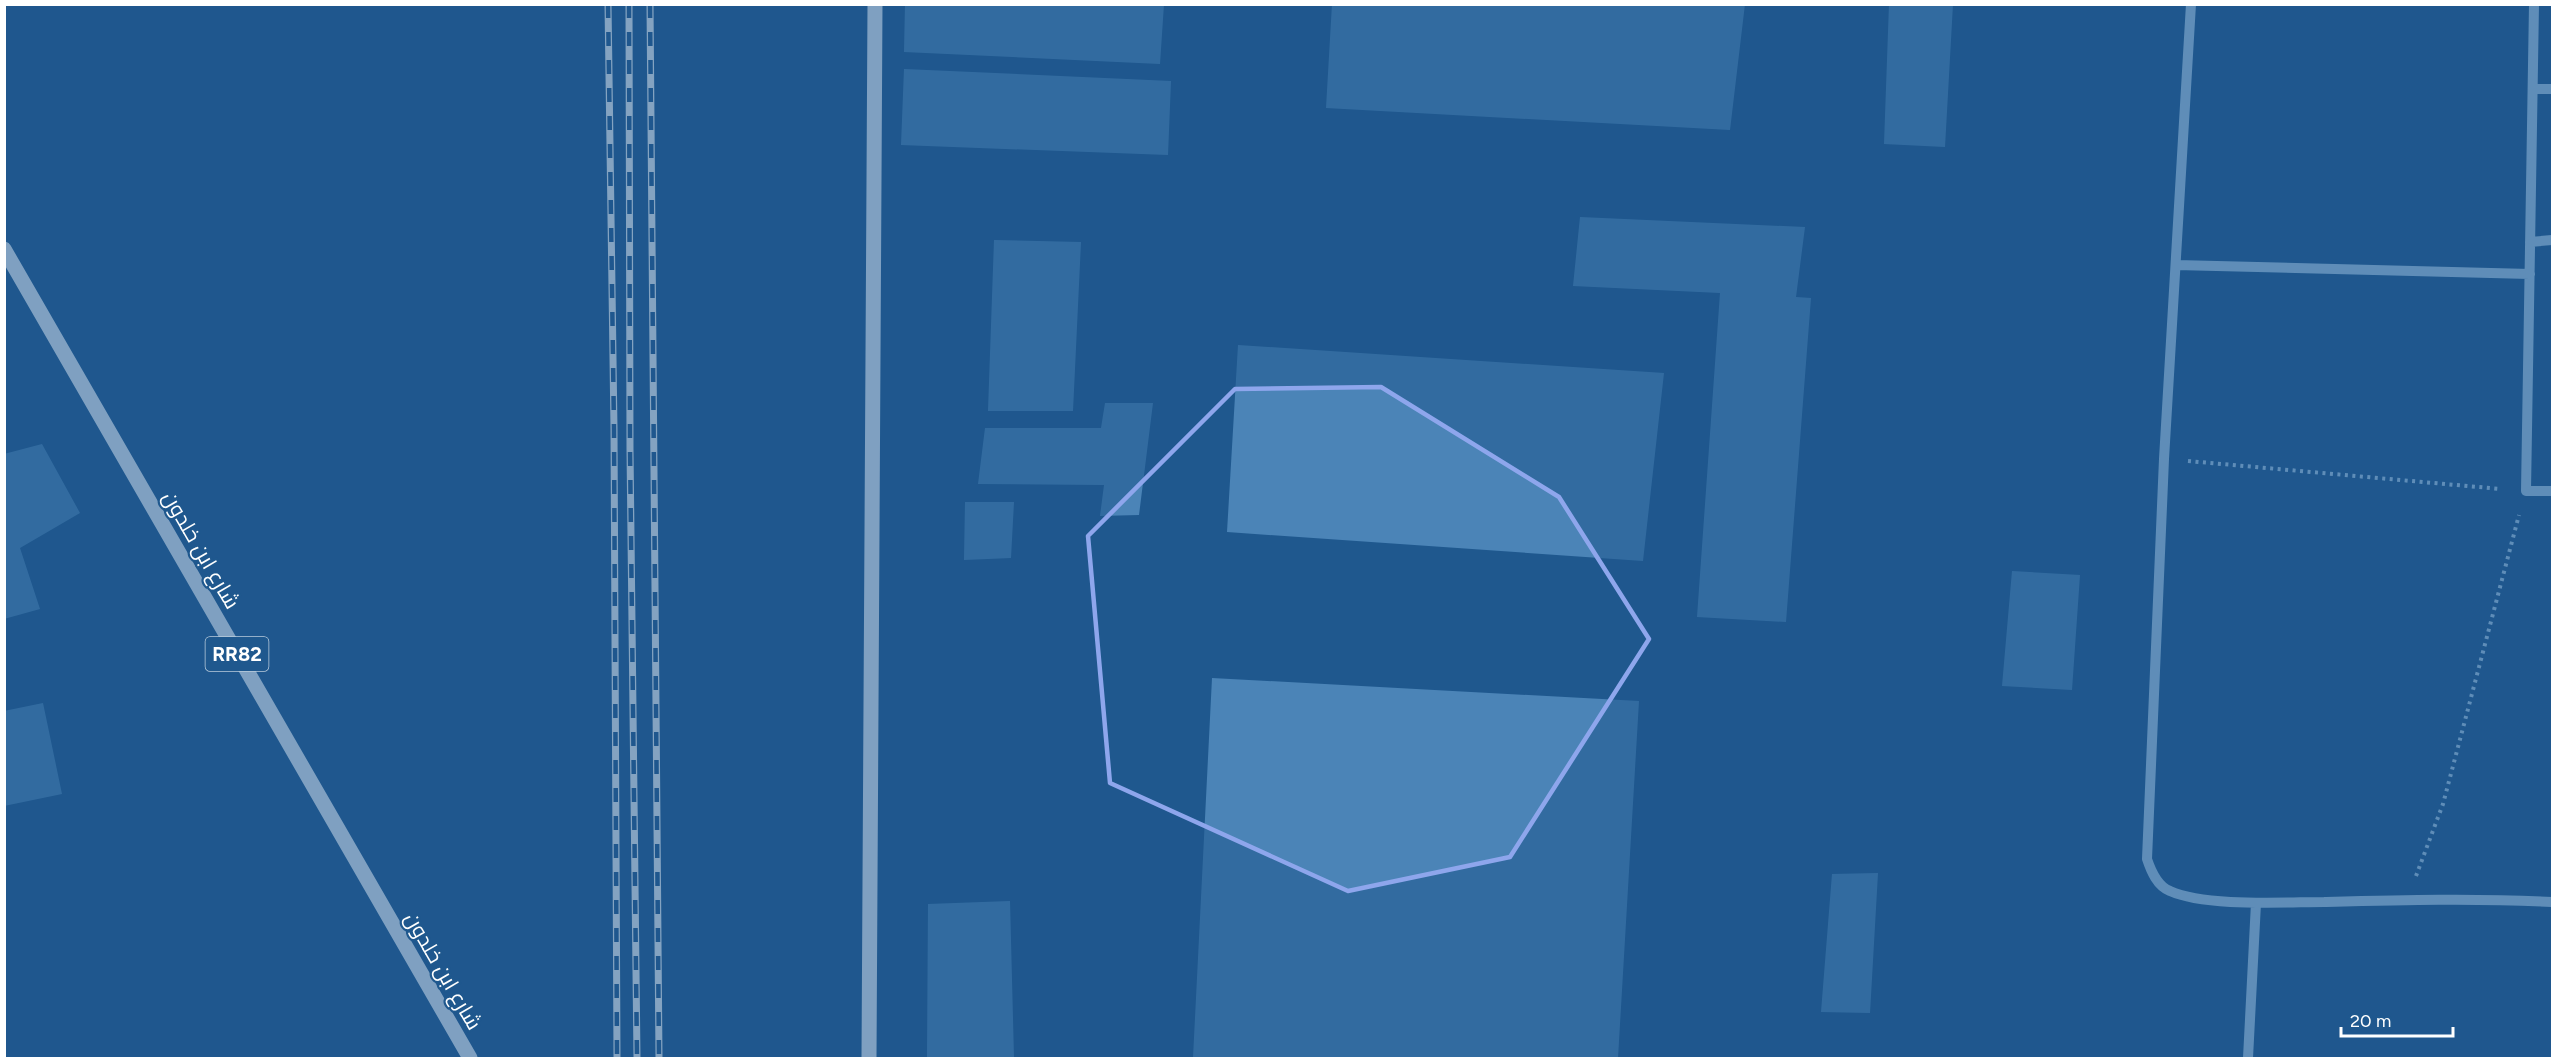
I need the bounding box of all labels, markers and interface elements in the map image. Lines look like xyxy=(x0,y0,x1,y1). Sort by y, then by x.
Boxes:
street label: شارع ابن خلدون xyxy=(156,486,245,614)
road number: RR82 xyxy=(206,637,268,671)
street label: شارع ابن خلدون xyxy=(398,907,487,1035)
scale bar xyxy=(2341,1000,2454,1038)
text: 20 m xyxy=(2350,1010,2391,1032)

